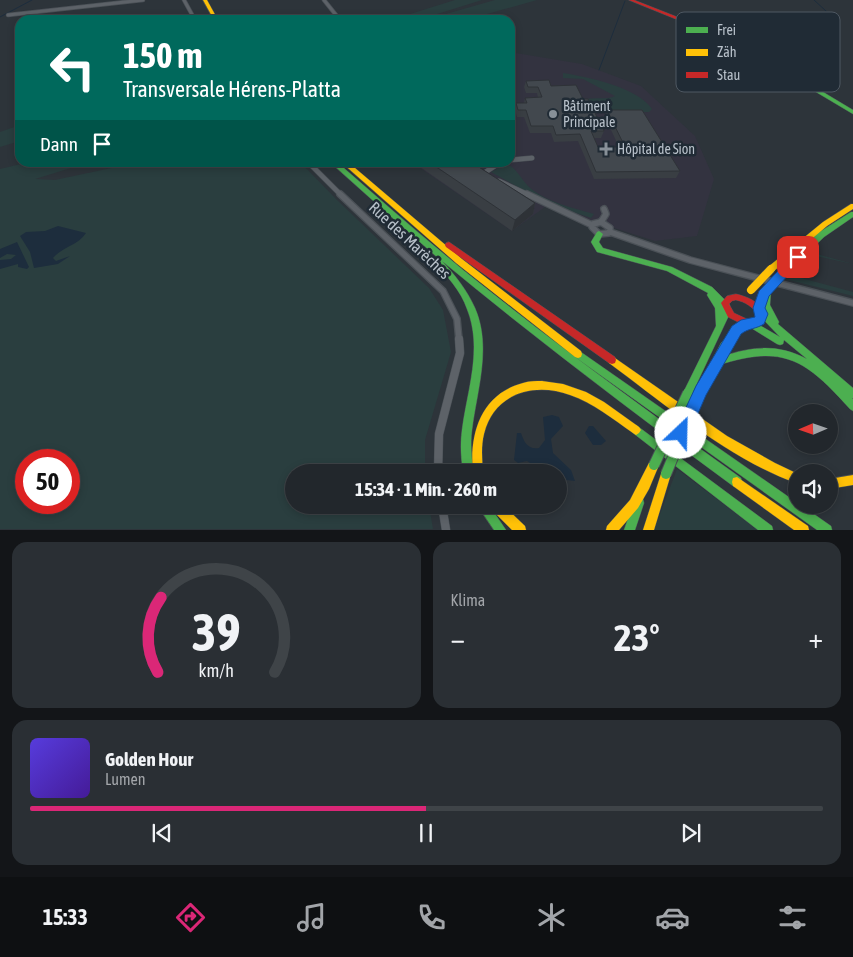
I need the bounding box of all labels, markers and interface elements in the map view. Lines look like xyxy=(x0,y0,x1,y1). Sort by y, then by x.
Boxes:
legend xyxy=(676,12,840,92)
text: Frei xyxy=(717,22,736,38)
icon: left xyxy=(40,35,105,100)
text: 150 m xyxy=(123,35,202,75)
text: Zäh xyxy=(717,44,737,60)
text: Stau xyxy=(717,67,740,83)
text: Transversale Hérens-Platta xyxy=(123,76,341,102)
place label: Bâtiment Principale xyxy=(563,98,615,130)
marker: Bâtiment Principale xyxy=(547,108,559,120)
icon: arrive xyxy=(88,130,116,158)
text: Dann xyxy=(40,133,78,155)
place label: Hôpital de Sion xyxy=(617,141,695,157)
marker: Hôpital de Sion xyxy=(599,142,613,156)
street label: Rue des Marèches xyxy=(366,198,455,282)
pin xyxy=(777,236,819,278)
icon: arrive xyxy=(784,243,812,271)
north arrow xyxy=(788,404,838,454)
map controls xyxy=(788,404,838,514)
position arrow xyxy=(654,406,706,458)
speed limit sign: 50 xyxy=(15,449,80,514)
button: sound xyxy=(788,464,838,514)
text: 15:34 · 1 Min. · 260 m xyxy=(355,478,497,500)
text: Klima xyxy=(451,591,485,609)
text: 39 xyxy=(192,602,241,662)
text: 23° xyxy=(614,616,660,659)
text: − xyxy=(451,622,465,654)
text: + xyxy=(808,622,823,654)
text: km/h xyxy=(199,660,234,681)
text: Golden Hour xyxy=(105,748,193,770)
text: Lumen xyxy=(105,770,145,788)
icon: previous xyxy=(148,819,176,847)
icon: pause xyxy=(412,819,440,847)
icon: next xyxy=(677,819,705,847)
icon: directions xyxy=(173,900,208,935)
icon: music xyxy=(294,900,329,935)
icon: phone xyxy=(414,900,449,935)
icon: climate xyxy=(534,900,569,935)
icon: car xyxy=(655,900,690,935)
icon: filters xyxy=(775,900,810,935)
text: 15:33 xyxy=(43,904,88,930)

